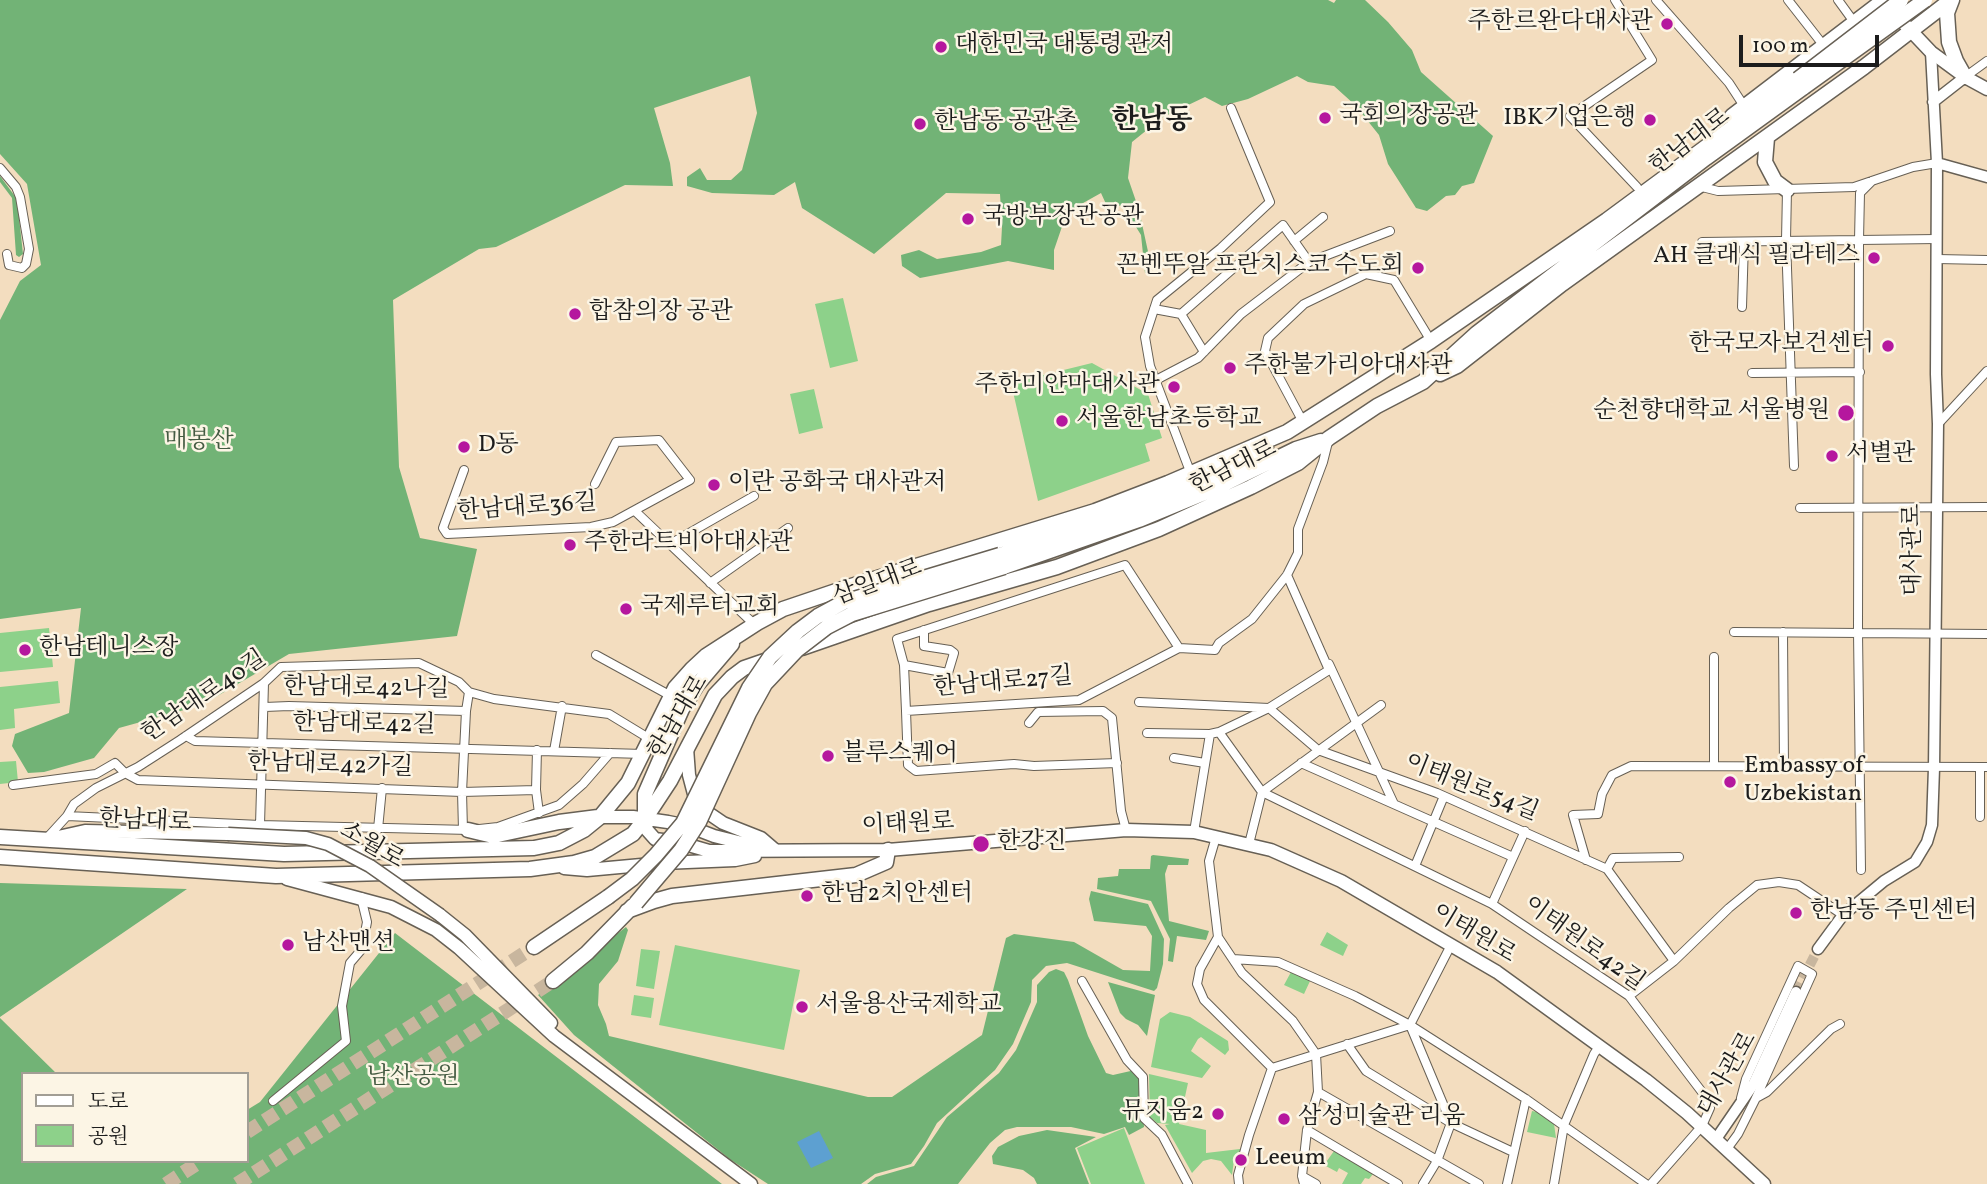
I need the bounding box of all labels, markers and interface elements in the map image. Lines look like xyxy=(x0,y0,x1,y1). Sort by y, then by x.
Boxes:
place label: 주한르완다대사관 xyxy=(1468,10,1653,38)
marker: 주한르완다대사관 xyxy=(1659,16,1675,32)
scale bar xyxy=(1742,21,1882,65)
text: 100 m xyxy=(1752,32,1809,61)
place label: 대한민국 대통령 관저 xyxy=(955,33,1173,61)
marker: 대한민국 대통령 관저 xyxy=(933,39,949,55)
place label: 국회의장공관 xyxy=(1339,104,1478,132)
street label: 한남대로 xyxy=(1645,104,1737,182)
district label: 한남동 xyxy=(1111,106,1193,140)
place label: IBK기업은행 xyxy=(1504,106,1636,134)
place label: 한남동 공관촌 xyxy=(934,110,1078,138)
marker: 국회의장공관 xyxy=(1317,110,1333,126)
marker: IBK기업은행 xyxy=(1642,112,1658,128)
marker: 한남동 공관촌 xyxy=(912,116,928,132)
place label: 국방부장관공관 xyxy=(982,205,1144,233)
marker: 국방부장관공관 xyxy=(960,211,976,227)
place label: AH 클래식 필라테스 xyxy=(1653,244,1860,272)
marker: AH 클래식 필라테스 xyxy=(1866,250,1882,266)
place label: 꼰벤뚜알 프란치스코 수도회 xyxy=(1116,254,1404,282)
marker: 꼰벤뚜알 프란치스코 수도회 xyxy=(1410,260,1426,276)
place label: 합참의장 공관 xyxy=(589,300,733,328)
marker: 합참의장 공관 xyxy=(567,306,583,322)
place label: 한국모자보건센터 xyxy=(1689,332,1874,360)
marker: 한국모자보건센터 xyxy=(1880,338,1896,354)
place label: 주한불가리아대사관 xyxy=(1244,354,1453,382)
marker: 주한불가리아대사관 xyxy=(1222,360,1238,376)
place label: 주한미얀마대사관 xyxy=(975,373,1160,401)
marker: 주한미얀마대사관 xyxy=(1166,379,1182,395)
place label: 순천향대학교 서울병원 xyxy=(1593,399,1830,427)
marker: 순천향대학교 서울병원 xyxy=(1836,403,1856,423)
place label: 서울한남초등학교 xyxy=(1076,407,1261,435)
marker: 서울한남초등학교 xyxy=(1054,413,1070,429)
park label: 매봉산 xyxy=(164,429,234,457)
place label: D동 xyxy=(478,433,519,461)
street label: 한남대로 xyxy=(1186,436,1282,502)
marker: D동 xyxy=(456,439,472,455)
place label: 서별관 xyxy=(1846,442,1916,470)
marker: 서별관 xyxy=(1824,448,1840,464)
place label: 이란 공화국 대사관저 xyxy=(728,471,946,499)
marker: 이란 공화국 대사관저 xyxy=(706,477,722,493)
street label: 한남대로36길 xyxy=(456,490,598,528)
street label: 대사관로 xyxy=(1901,504,1929,596)
place label: 주한라트비아대사관 xyxy=(584,531,793,559)
marker: 주한라트비아대사관 xyxy=(562,537,578,553)
street label: 삼일대로 xyxy=(830,555,926,613)
place label: 국제루터교회 xyxy=(640,595,779,623)
marker: 국제루터교회 xyxy=(618,601,634,617)
place label: 한남테니스장 xyxy=(39,636,178,664)
marker: 한남테니스장 xyxy=(17,642,33,658)
street label: 한남대로40길 xyxy=(137,646,273,750)
street label: 한남대로27길 xyxy=(932,664,1074,704)
street label: 한남대로 xyxy=(644,671,716,765)
street label: 한남대로42나길 xyxy=(283,674,449,706)
street label: 한남대로42길 xyxy=(292,710,436,742)
place label: 블루스퀘어 xyxy=(842,742,958,770)
marker: 블루스퀘어 xyxy=(820,748,836,764)
street label: 이태원로54길 xyxy=(1400,749,1542,829)
street label: 한남대로42가길 xyxy=(246,750,414,784)
place label: Embassy of Uzbekistan xyxy=(1744,754,1864,810)
marker: Embassy of Uzbekistan xyxy=(1722,774,1738,790)
street label: 한남대로 xyxy=(98,806,192,840)
street label: 이태원로 xyxy=(861,809,955,843)
street label: 소월로 xyxy=(334,817,408,877)
place label: 한강진 xyxy=(997,830,1067,858)
marker: 한강진 xyxy=(971,834,991,854)
place label: 한남2치안센터 xyxy=(821,882,973,910)
marker: 한남2치안센터 xyxy=(799,888,815,904)
street label: 이태원로42길 xyxy=(1517,891,1649,999)
street label: 이태원로 xyxy=(1426,899,1520,971)
place label: 한남동 주민센터 xyxy=(1810,899,1977,927)
marker: 한남동 주민센터 xyxy=(1788,905,1804,921)
place label: 남산맨션 xyxy=(302,931,395,959)
marker: 남산맨션 xyxy=(280,937,296,953)
place label: 서울용산국제학교 xyxy=(816,993,1001,1021)
marker: 서울용산국제학교 xyxy=(794,999,810,1015)
street label: 대사관로 xyxy=(1693,1028,1765,1122)
park label: 남산공원 xyxy=(367,1065,459,1093)
legend xyxy=(21,1072,248,1163)
text: 도로 xyxy=(88,1088,129,1117)
place label: 뮤지움2 xyxy=(1122,1100,1204,1128)
place label: 삼성미술관 리움 xyxy=(1298,1105,1465,1133)
marker: 뮤지움2 xyxy=(1210,1106,1226,1122)
marker: 삼성미술관 리움 xyxy=(1276,1111,1292,1127)
text: 공원 xyxy=(88,1123,129,1152)
place label: Leeum xyxy=(1255,1146,1326,1174)
marker: Leeum xyxy=(1233,1152,1249,1168)

